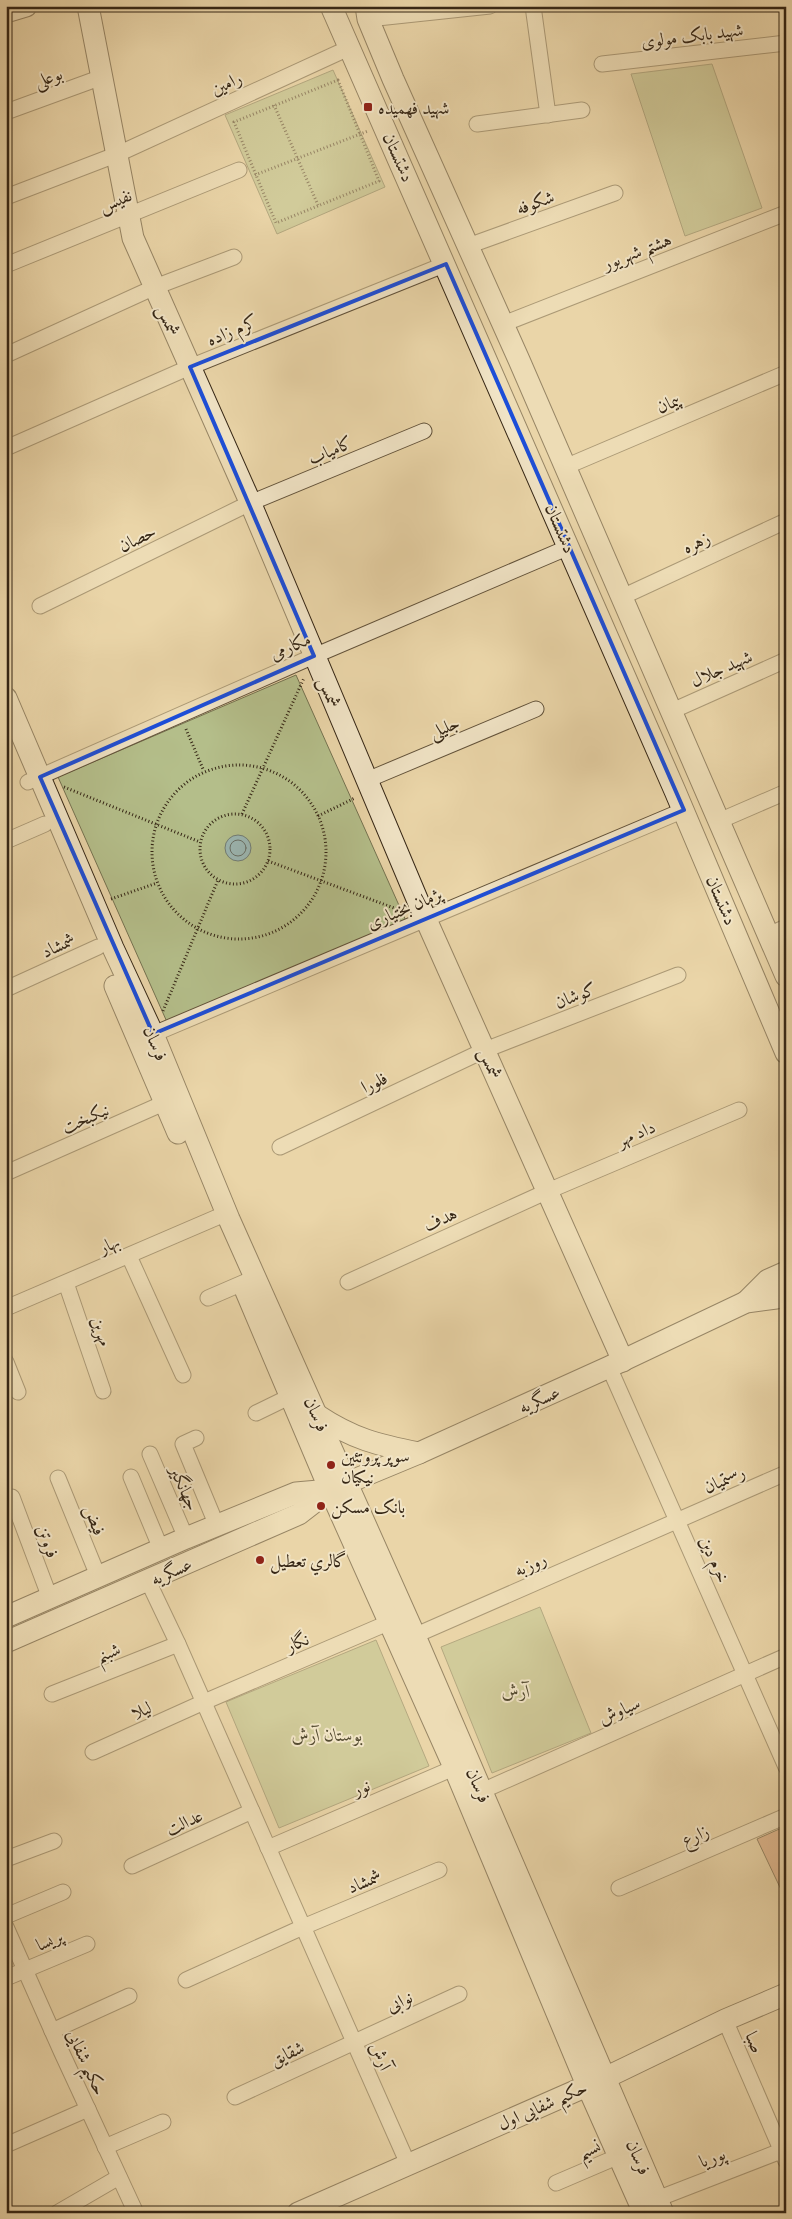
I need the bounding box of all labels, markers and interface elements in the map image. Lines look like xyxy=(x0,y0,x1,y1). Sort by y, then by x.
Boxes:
street label: شهید بابک مولوی xyxy=(639,15,745,55)
street label: بوعلی xyxy=(30,59,66,95)
street label: رامین xyxy=(206,64,246,102)
place label: شهید فهمیده xyxy=(378,94,449,121)
marker: شهید فهمیده xyxy=(362,101,374,113)
street label: دشتستان xyxy=(376,128,422,186)
street label: نفیس xyxy=(94,181,136,219)
street label: شکوفه xyxy=(512,183,558,221)
street label: هشتم شهریور xyxy=(597,225,677,282)
street label: شمس xyxy=(150,300,188,340)
street label: کرم زاده xyxy=(202,308,263,355)
street label: پیمان xyxy=(652,386,685,420)
street label: کامیاب xyxy=(303,429,357,471)
street label: دشتستان xyxy=(538,499,584,557)
street label: حصان xyxy=(113,517,161,559)
street label: زهره xyxy=(678,524,714,560)
street label: مکارمی xyxy=(265,625,315,667)
street label: شهید جلال xyxy=(686,642,756,694)
street label: شمس xyxy=(311,672,349,712)
street label: جلیلی xyxy=(425,709,463,745)
street label: دشتستان xyxy=(699,871,745,929)
street label: پژمان بختیاری xyxy=(362,879,447,936)
street label: شمشاد xyxy=(36,925,80,965)
street label: کوشان xyxy=(550,975,600,1015)
street label: فرسان xyxy=(137,1021,175,1065)
street label: شمس xyxy=(472,1043,510,1083)
street label: فلورا xyxy=(356,1064,392,1100)
street label: نیکبخت xyxy=(57,1096,113,1140)
street label: داد مهر xyxy=(611,1113,660,1154)
street label: هدف xyxy=(419,1200,461,1238)
street label: بهار xyxy=(92,1227,124,1261)
street label: مهرین xyxy=(84,1312,120,1350)
street label: عسگریه xyxy=(514,1378,564,1420)
street label: فرسان xyxy=(297,1392,337,1436)
place label: سوپر پروتئین نیکیان xyxy=(341,1442,410,1490)
street label: رستمیان xyxy=(699,1458,749,1500)
street label: جهانگیر xyxy=(162,1459,207,1515)
marker: سوپر پروتئین نیکیان xyxy=(325,1459,337,1471)
place label: بانک مسکن xyxy=(331,1493,405,1520)
marker: بانک مسکن xyxy=(315,1500,327,1512)
street label: فیض xyxy=(77,1501,113,1539)
street label: فروتن xyxy=(29,1520,67,1562)
street label: خرم دین xyxy=(690,1531,737,1588)
street label: روزبه xyxy=(509,1545,551,1583)
place label: گالري تعطيل xyxy=(270,1547,347,1576)
street label: عسگریه xyxy=(146,1550,196,1592)
marker: گالري تعطيل xyxy=(254,1554,266,1566)
street label: نگار xyxy=(279,1625,313,1660)
street label: شبنم xyxy=(92,1635,126,1674)
park label: آرش xyxy=(502,1677,530,1704)
street label: سیاوش xyxy=(594,1689,644,1731)
street label: لیلا xyxy=(126,1694,156,1726)
park label: بوستان آرش xyxy=(291,1721,363,1748)
street label: فرسان xyxy=(460,1763,498,1807)
street label: نور xyxy=(346,1771,374,1803)
street label: عدالت xyxy=(161,1802,207,1842)
street label: زارع xyxy=(677,1817,714,1855)
street label: شمشاد xyxy=(343,1862,385,1900)
street label: پریسا xyxy=(31,1922,68,1958)
street label: نوابی xyxy=(381,1983,417,2019)
street label: حکیم شفایی xyxy=(55,2025,114,2101)
street label: صبا xyxy=(738,2027,772,2057)
street label: شقایق xyxy=(265,2033,309,2073)
street label: آرش xyxy=(363,2037,400,2077)
street label: حکیم شفایی اول xyxy=(493,2073,593,2141)
street label: نسیم xyxy=(573,2132,607,2171)
street label: فرسان xyxy=(620,2135,658,2179)
street label: پوریا xyxy=(695,2139,731,2174)

